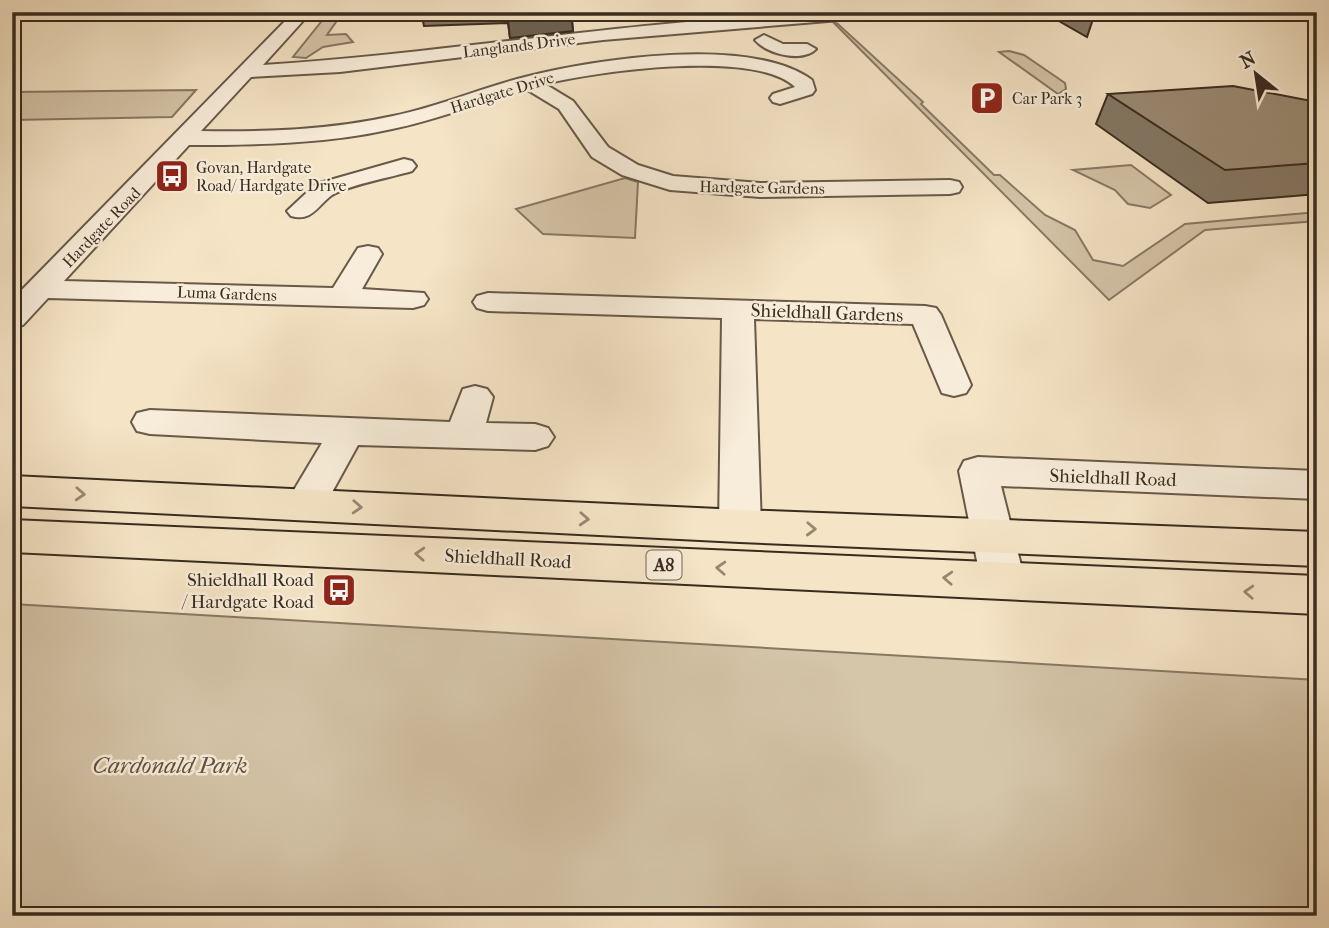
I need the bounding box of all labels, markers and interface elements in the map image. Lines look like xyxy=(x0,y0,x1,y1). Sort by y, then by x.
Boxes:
street label: Langlands Drive xyxy=(462,29,576,62)
north arrow xyxy=(1220,38,1290,108)
text: N xyxy=(1236,47,1260,73)
street label: Hardgate Drive xyxy=(448,68,556,117)
parking icon: Car Park 3 xyxy=(968,79,1006,117)
place label: Car Park 3 xyxy=(1012,89,1082,108)
bus stop icon: Govan, Hardgate Road/ Hardgate Drive xyxy=(153,157,191,195)
place label: Govan, Hardgate Road/ Hardgate Drive xyxy=(196,158,346,195)
street label: Hardgate Gardens xyxy=(699,177,825,198)
street label: Hardgate Road xyxy=(58,183,145,271)
street label: Luma Gardens xyxy=(177,282,277,305)
street label: Shieldhall Gardens xyxy=(750,299,904,327)
street label: Shieldhall Road xyxy=(1049,465,1178,491)
one-way arrow xyxy=(75,486,86,501)
one-way arrow xyxy=(351,500,362,515)
one-way arrow xyxy=(579,511,590,526)
one-way arrow xyxy=(806,522,817,537)
street label: Shieldhall Road xyxy=(444,545,573,573)
one-way arrow xyxy=(414,547,425,562)
road number: A8 xyxy=(646,550,682,580)
one-way arrow xyxy=(715,560,726,575)
place label: Shieldhall Road / Hardgate Road xyxy=(181,569,315,613)
bus stop icon: Shieldhall Road / Hardgate Road xyxy=(320,571,358,609)
one-way arrow xyxy=(942,571,953,586)
one-way arrow xyxy=(1243,584,1254,599)
park label: Cardonald Park xyxy=(92,752,248,779)

